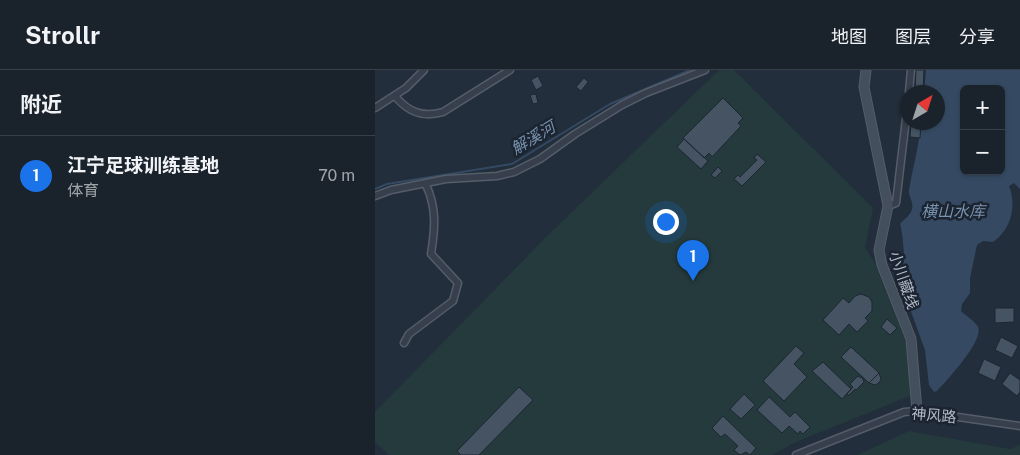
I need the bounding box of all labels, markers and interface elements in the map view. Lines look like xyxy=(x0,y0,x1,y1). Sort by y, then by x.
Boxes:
text: Strollr xyxy=(25,21,100,49)
text: 地图 xyxy=(831,26,867,47)
text: 图层 xyxy=(895,26,931,47)
text: 分享 xyxy=(959,26,995,47)
north arrow xyxy=(900,85,945,130)
map controls xyxy=(960,85,1005,175)
button: + xyxy=(960,85,1005,130)
text: 附近 xyxy=(20,92,62,117)
water label: 解溪河 xyxy=(508,116,561,159)
button: − xyxy=(960,130,1005,175)
text: 江宁足球训练基地 xyxy=(67,154,219,176)
text: 1 xyxy=(33,166,39,185)
text: 70 m xyxy=(318,166,355,185)
text: 体育 xyxy=(67,181,99,200)
water label: 横山水库 xyxy=(921,202,988,221)
your location xyxy=(653,209,679,235)
pin: 1 xyxy=(677,240,709,281)
street label: 小川藏线 xyxy=(886,249,922,311)
street label: 神风路 xyxy=(911,405,957,425)

